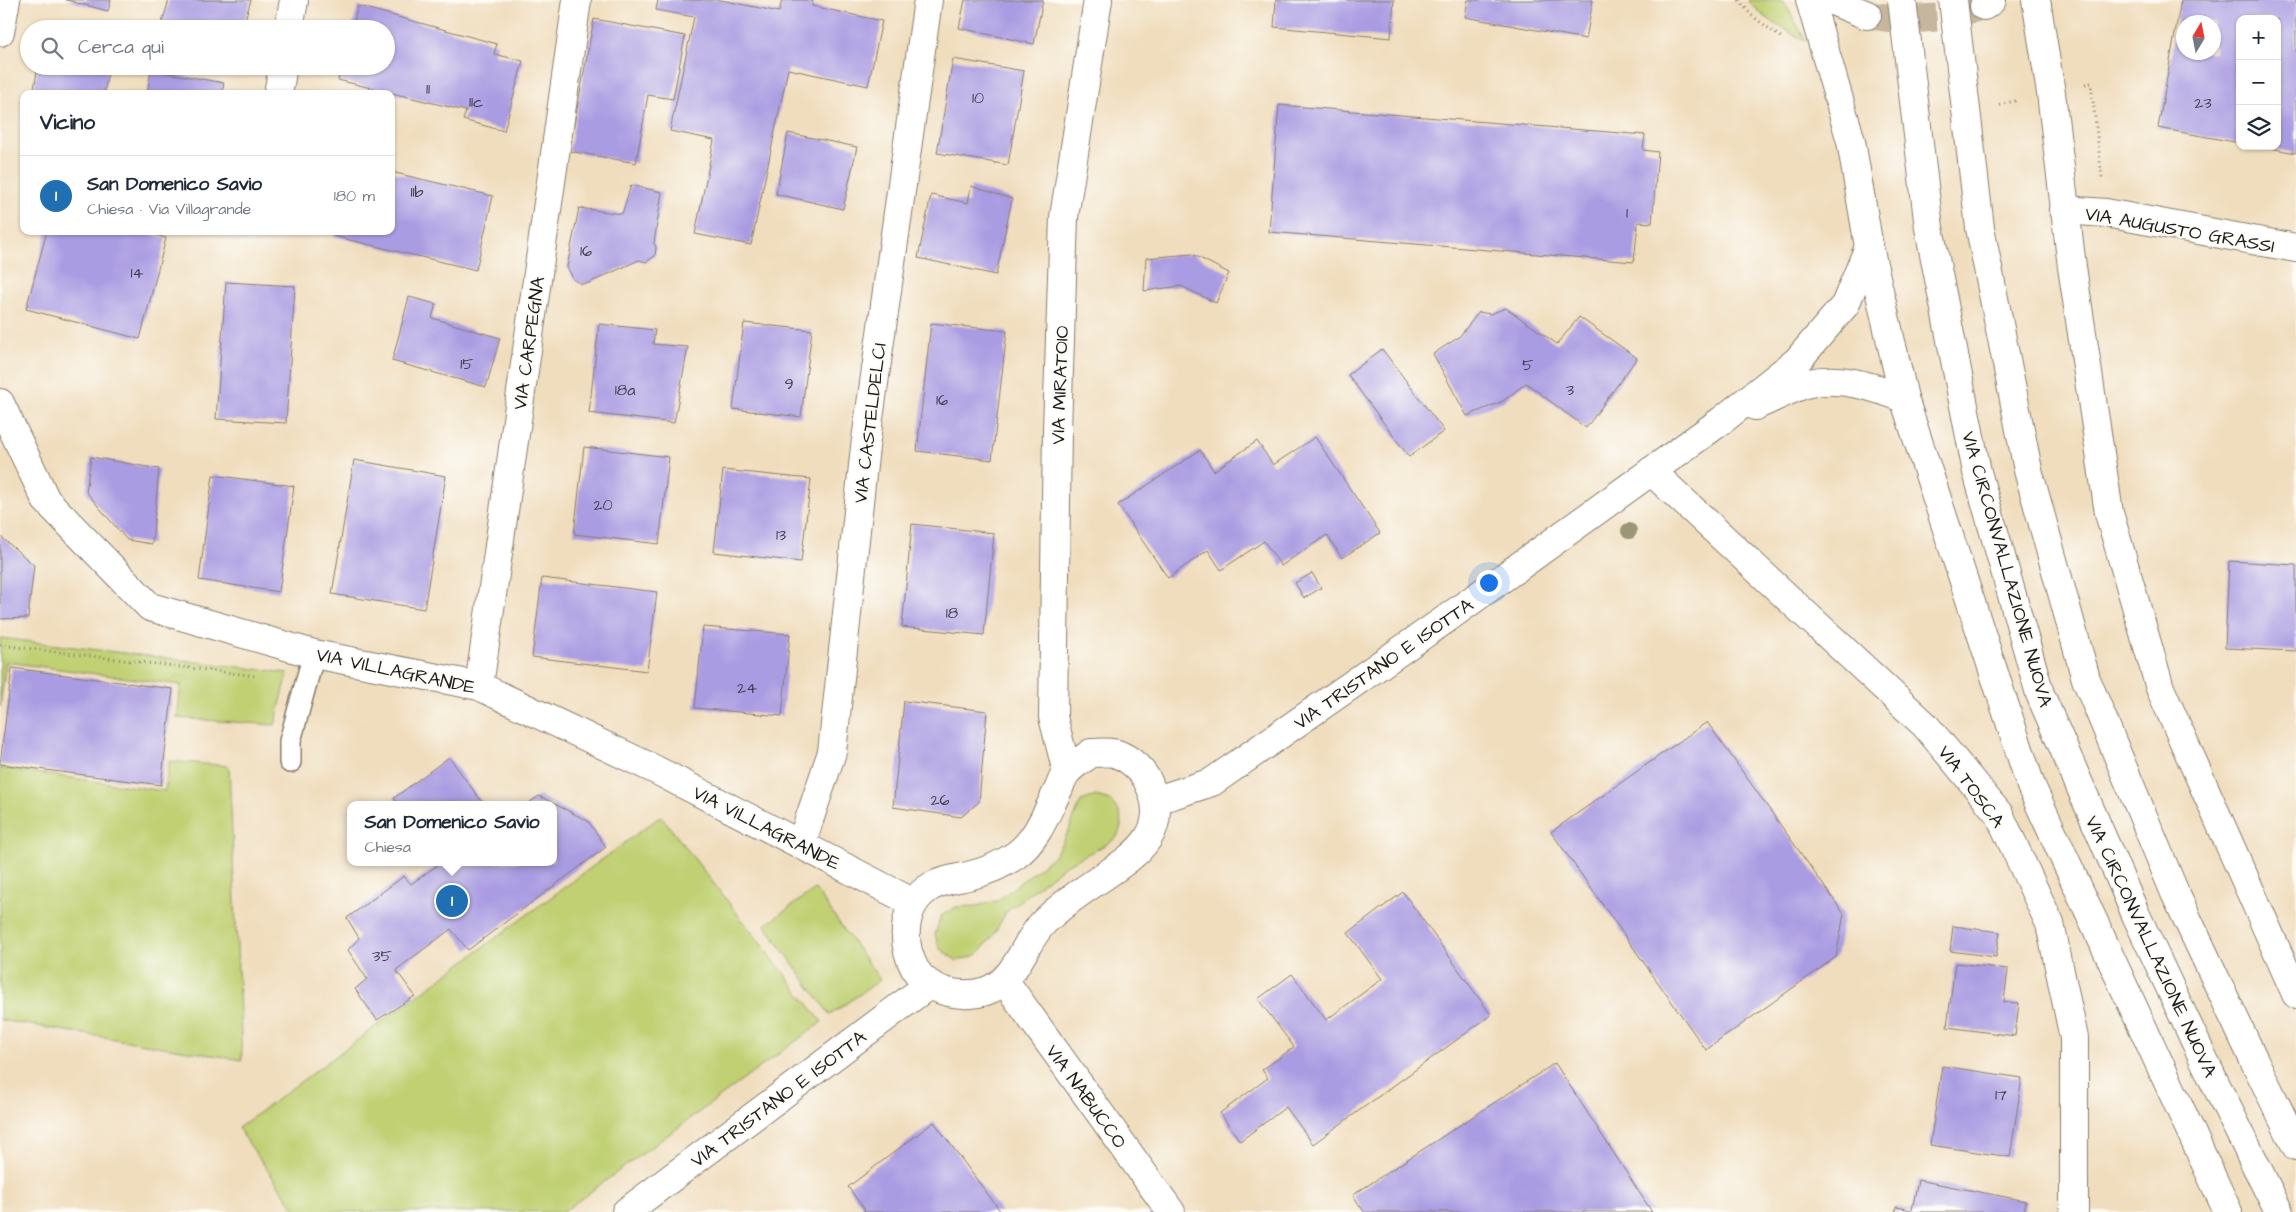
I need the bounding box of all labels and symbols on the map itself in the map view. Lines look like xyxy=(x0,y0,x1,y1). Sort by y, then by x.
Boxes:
north arrow xyxy=(2176,15,2221,60)
house number: 11 xyxy=(426,78,430,100)
house number: 10 xyxy=(972,87,984,109)
house number: 11c xyxy=(469,91,483,113)
house number: 23 xyxy=(2194,92,2212,114)
house number: 11b xyxy=(410,181,424,203)
street label: VIA AUGUSTO GRASSI xyxy=(2083,201,2277,260)
house number: 1 xyxy=(1626,202,1628,224)
house number: 16 xyxy=(580,240,592,262)
house number: 14 xyxy=(131,262,144,284)
street label: VIA CARPEGNA xyxy=(507,275,552,412)
street label: VIA MIRATOIO xyxy=(1045,325,1076,445)
street label: VIA CASTELDELCI xyxy=(847,341,894,505)
house number: 15 xyxy=(460,353,474,375)
house number: 5 xyxy=(1522,354,1534,376)
house number: 9 xyxy=(784,373,794,395)
house number: 18a xyxy=(615,379,635,401)
house number: 3 xyxy=(1566,379,1574,401)
house number: 16 xyxy=(936,389,948,411)
street label: VIA CIRCONVALLAZIONE NUOVA xyxy=(1954,428,2059,710)
house number: 20 xyxy=(593,494,613,516)
house number: 13 xyxy=(776,524,786,546)
your location xyxy=(1476,570,1502,596)
street label: VIA TRISTANO E ISOTTA xyxy=(1289,592,1479,737)
house number: 18 xyxy=(946,602,958,624)
street label: VIA VILLAGRANDE xyxy=(314,641,478,702)
house number: 24 xyxy=(737,677,757,699)
street label: VIA TOSCA xyxy=(1931,740,2011,834)
street label: VIA VILLAGRANDE xyxy=(688,779,845,877)
house number: 26 xyxy=(930,789,950,811)
street label: VIA CIRCONVALLAZIONE NUOVA xyxy=(2078,811,2223,1082)
pin: 1 xyxy=(436,882,468,920)
house number: 35 xyxy=(372,945,392,967)
street label: VIA TRISTANO E ISOTTA xyxy=(685,1024,872,1174)
street label: VIA NABUCCO xyxy=(1039,1039,1133,1155)
house number: 17 xyxy=(1995,1084,2007,1106)

